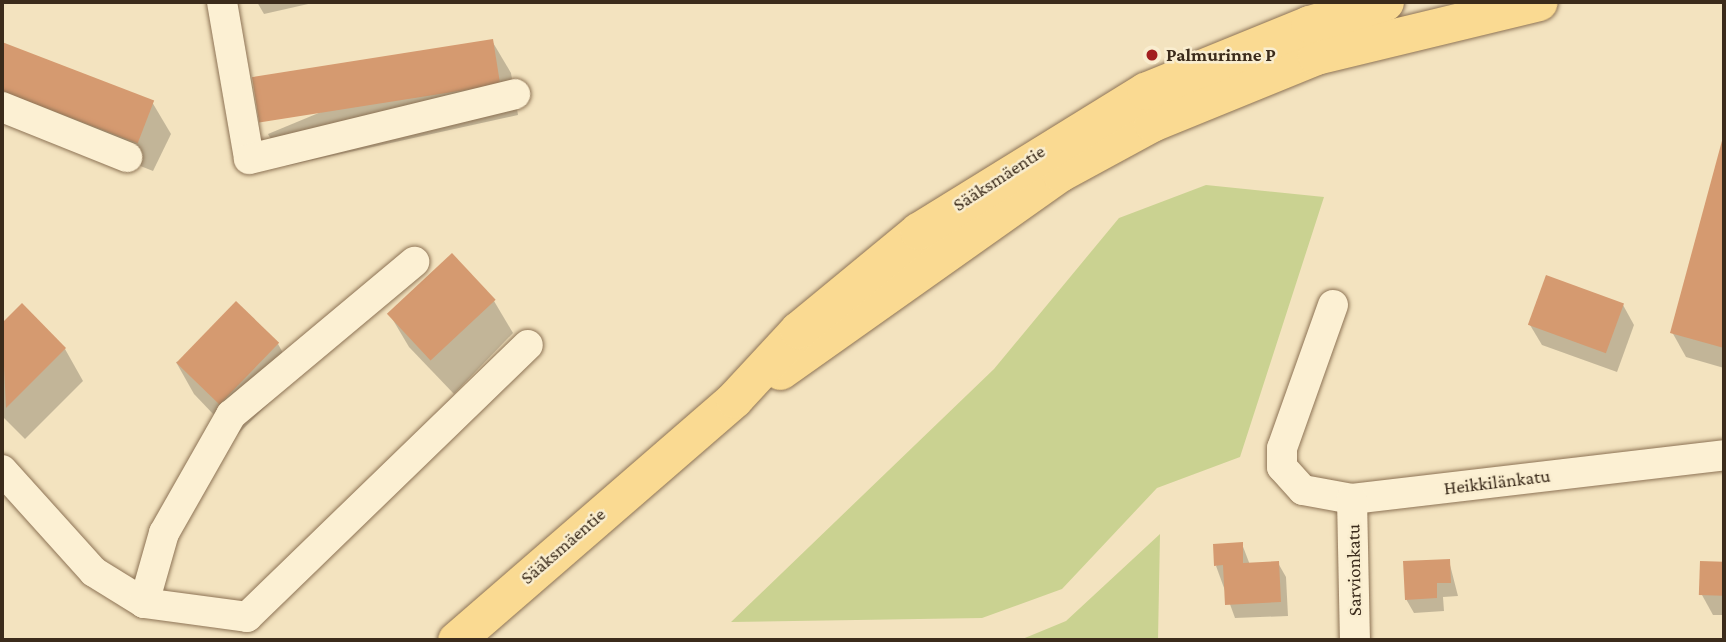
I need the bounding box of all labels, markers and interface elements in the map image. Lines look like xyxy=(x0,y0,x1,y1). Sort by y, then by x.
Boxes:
place label: Palmurinne P xyxy=(1166,44,1276,66)
marker: Palmurinne P xyxy=(1144,47,1160,63)
street label: Sääksmäentie xyxy=(949,140,1049,216)
street label: Heikkilänkatu xyxy=(1442,464,1552,500)
street label: Sääksmäentie xyxy=(516,503,610,589)
street label: Sarvionkatu xyxy=(1342,524,1366,616)

